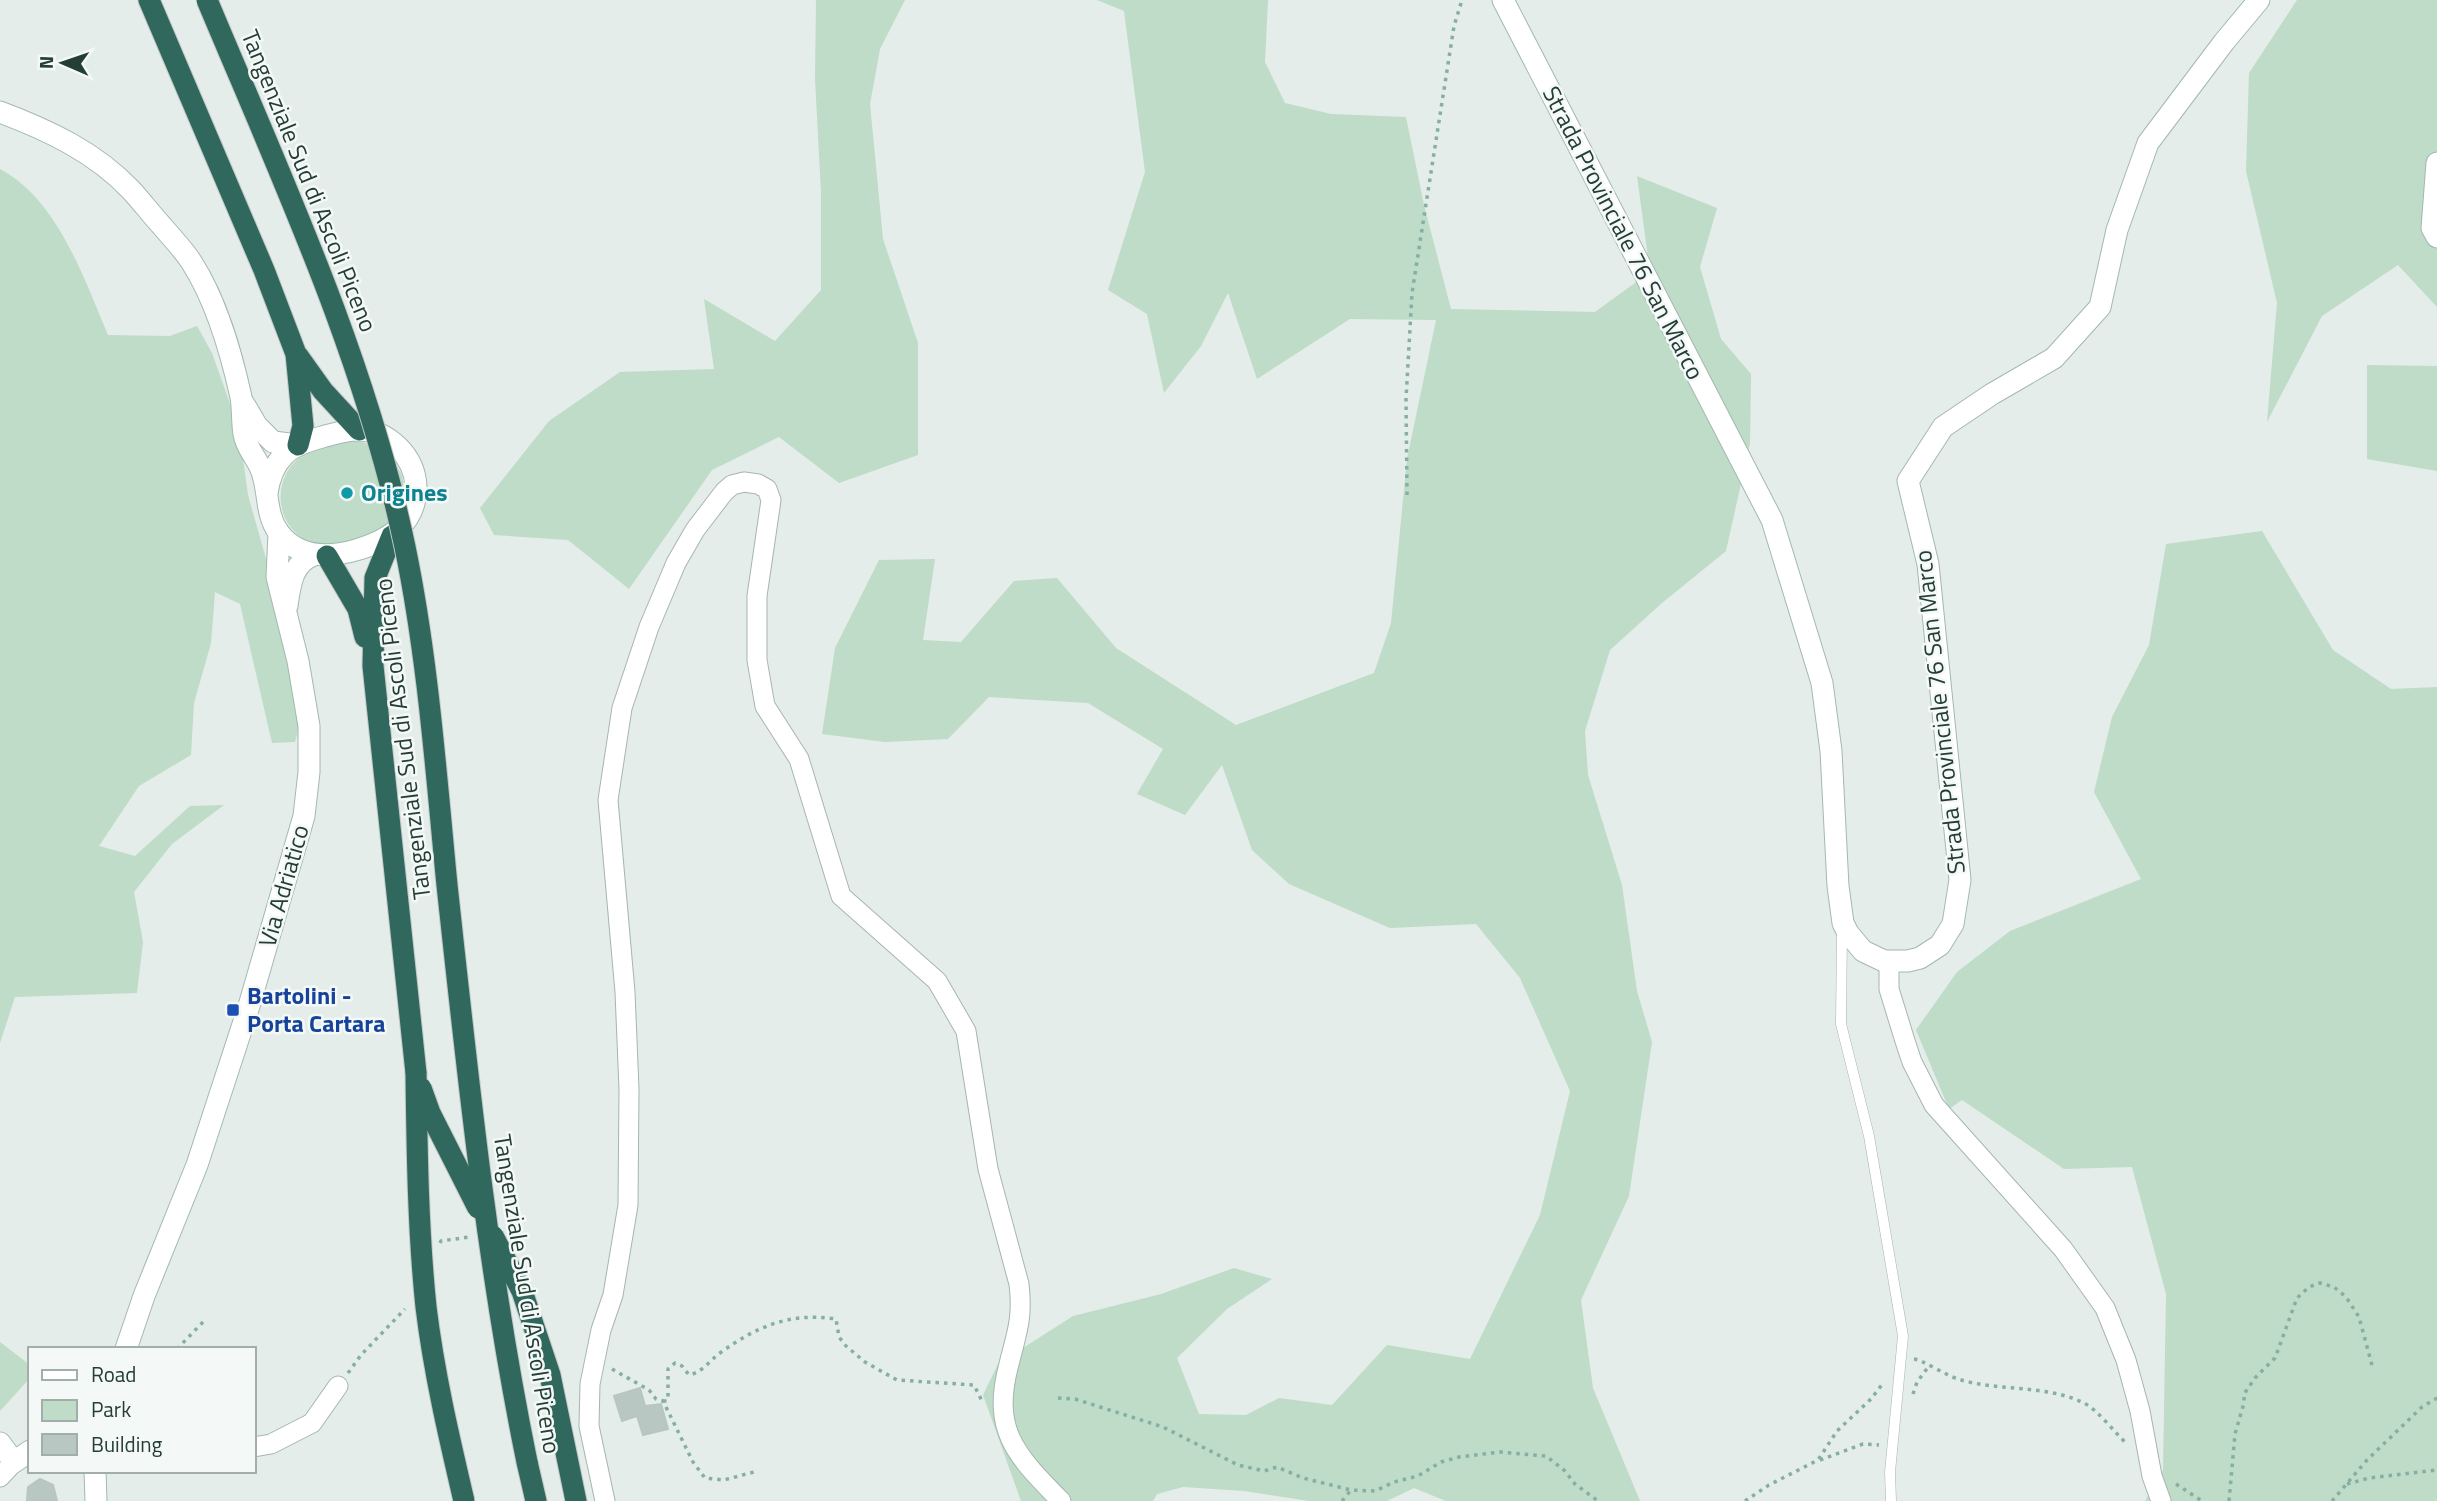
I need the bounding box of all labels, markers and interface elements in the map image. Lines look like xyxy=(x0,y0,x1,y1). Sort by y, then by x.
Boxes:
street label: Tangenziale Sud di Ascoli Piceno xyxy=(233,24,387,337)
north arrow xyxy=(28,28,98,98)
text: N xyxy=(31,55,60,69)
street label: Strada Provinciale 76 San Marco xyxy=(1534,79,1714,386)
place label: Origines xyxy=(361,474,448,510)
marker: Origines xyxy=(339,485,355,501)
street label: Strada Provinciale 76 San Marco xyxy=(1904,548,1974,876)
street label: Tangenziale Sud di Ascoli Piceno xyxy=(364,577,440,902)
street label: Via Adriatico xyxy=(248,820,318,951)
place label: Bartolini - Porta Cartara xyxy=(247,977,386,1041)
marker: Bartolini - Porta Cartara xyxy=(225,1002,241,1018)
street label: Tangenziale Sud di Ascoli Piceno xyxy=(485,1132,571,1456)
legend xyxy=(28,1347,256,1473)
text: Road xyxy=(91,1358,136,1390)
text: Park xyxy=(91,1393,131,1425)
text: Building xyxy=(91,1428,163,1460)

